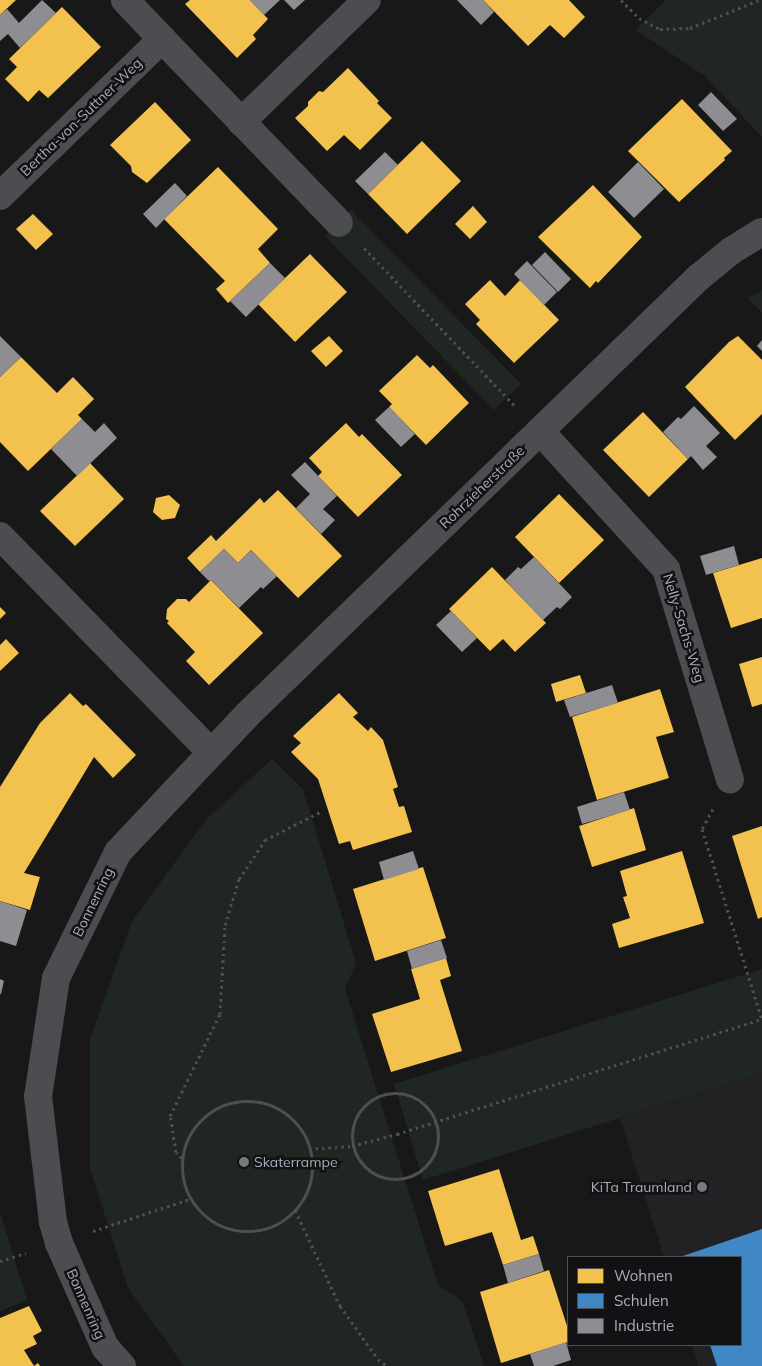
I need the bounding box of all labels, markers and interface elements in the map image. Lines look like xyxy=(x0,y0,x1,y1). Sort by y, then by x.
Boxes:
street label: Bertha-von-Suttner-Weg xyxy=(17,55,145,179)
street label: Rohrzieherstraße xyxy=(436,442,528,532)
street label: Nelly-Sachs-Weg xyxy=(659,572,709,684)
street label: Bonnenring xyxy=(69,865,117,939)
place label: Skaterrampe xyxy=(254,1154,338,1170)
marker: Skaterrampe xyxy=(238,1156,250,1168)
place label: KiTa Traumland xyxy=(591,1179,692,1195)
marker: KiTa Traumland xyxy=(696,1181,708,1193)
legend xyxy=(567,1256,742,1346)
street label: Bonnenring xyxy=(63,1266,109,1342)
text: Wohnen xyxy=(614,1266,673,1285)
text: Schulen xyxy=(614,1291,669,1310)
text: Industrie xyxy=(614,1316,674,1335)

